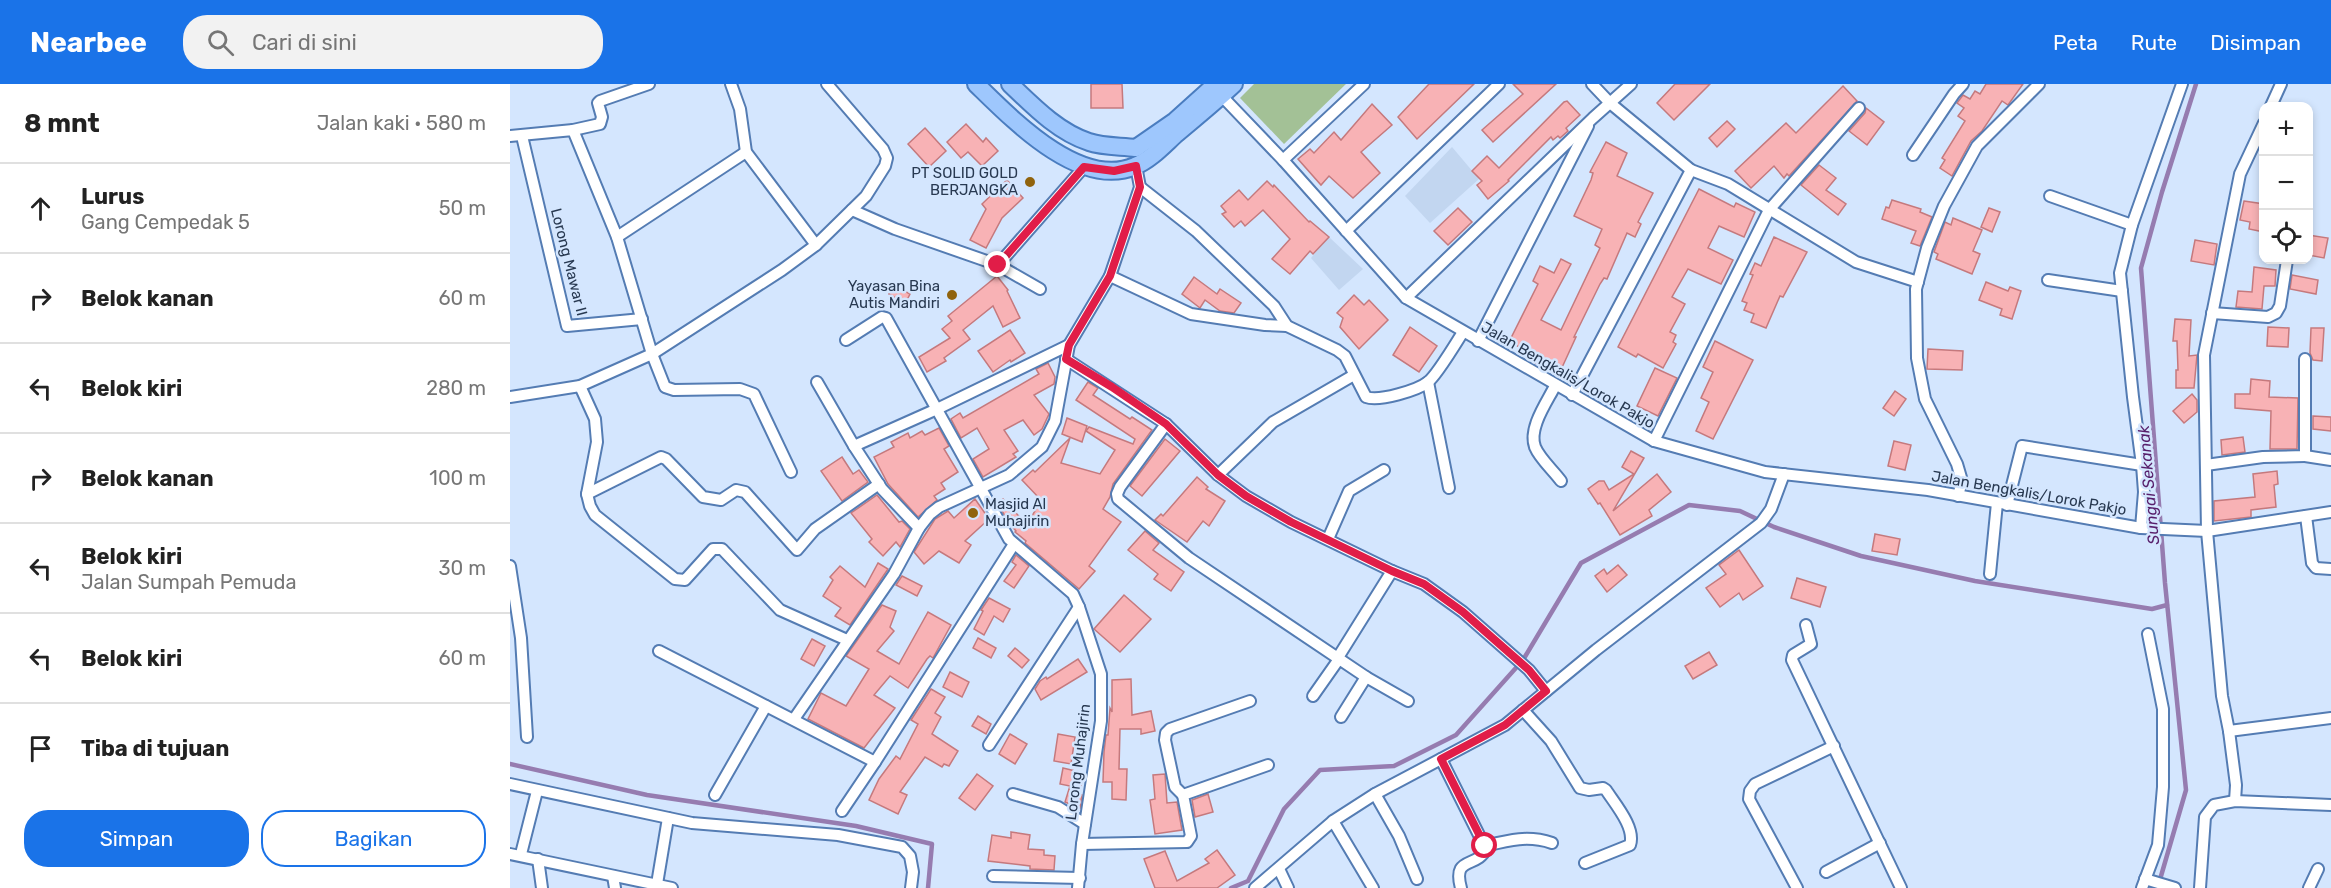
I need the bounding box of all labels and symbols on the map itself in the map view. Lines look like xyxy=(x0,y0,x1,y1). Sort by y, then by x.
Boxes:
place label: PT SOLID GOLD BERJANGKA xyxy=(911,164,1018,199)
marker: PT SOLID GOLD BERJANGKA xyxy=(1023,175,1037,189)
street label: Lorong Mawar II xyxy=(547,206,591,318)
route end xyxy=(984,251,1010,277)
place label: Yayasan Bina Autis Mandiri xyxy=(848,277,940,312)
marker: Yayasan Bina Autis Mandiri xyxy=(945,288,959,302)
street label: Jalan Bengkalis/Lorok Pakjo xyxy=(1478,318,1658,432)
water label: Sungai Sekanak xyxy=(2134,424,2163,545)
street label: Jalan Bengkalis/Lorok Pakjo xyxy=(1930,467,2128,519)
place label: Masjid Al Muhajirin xyxy=(985,495,1049,530)
marker: Masjid Al Muhajirin xyxy=(966,506,980,520)
street label: Lorong Muhajirin xyxy=(1062,703,1094,821)
route start xyxy=(1471,832,1497,858)

